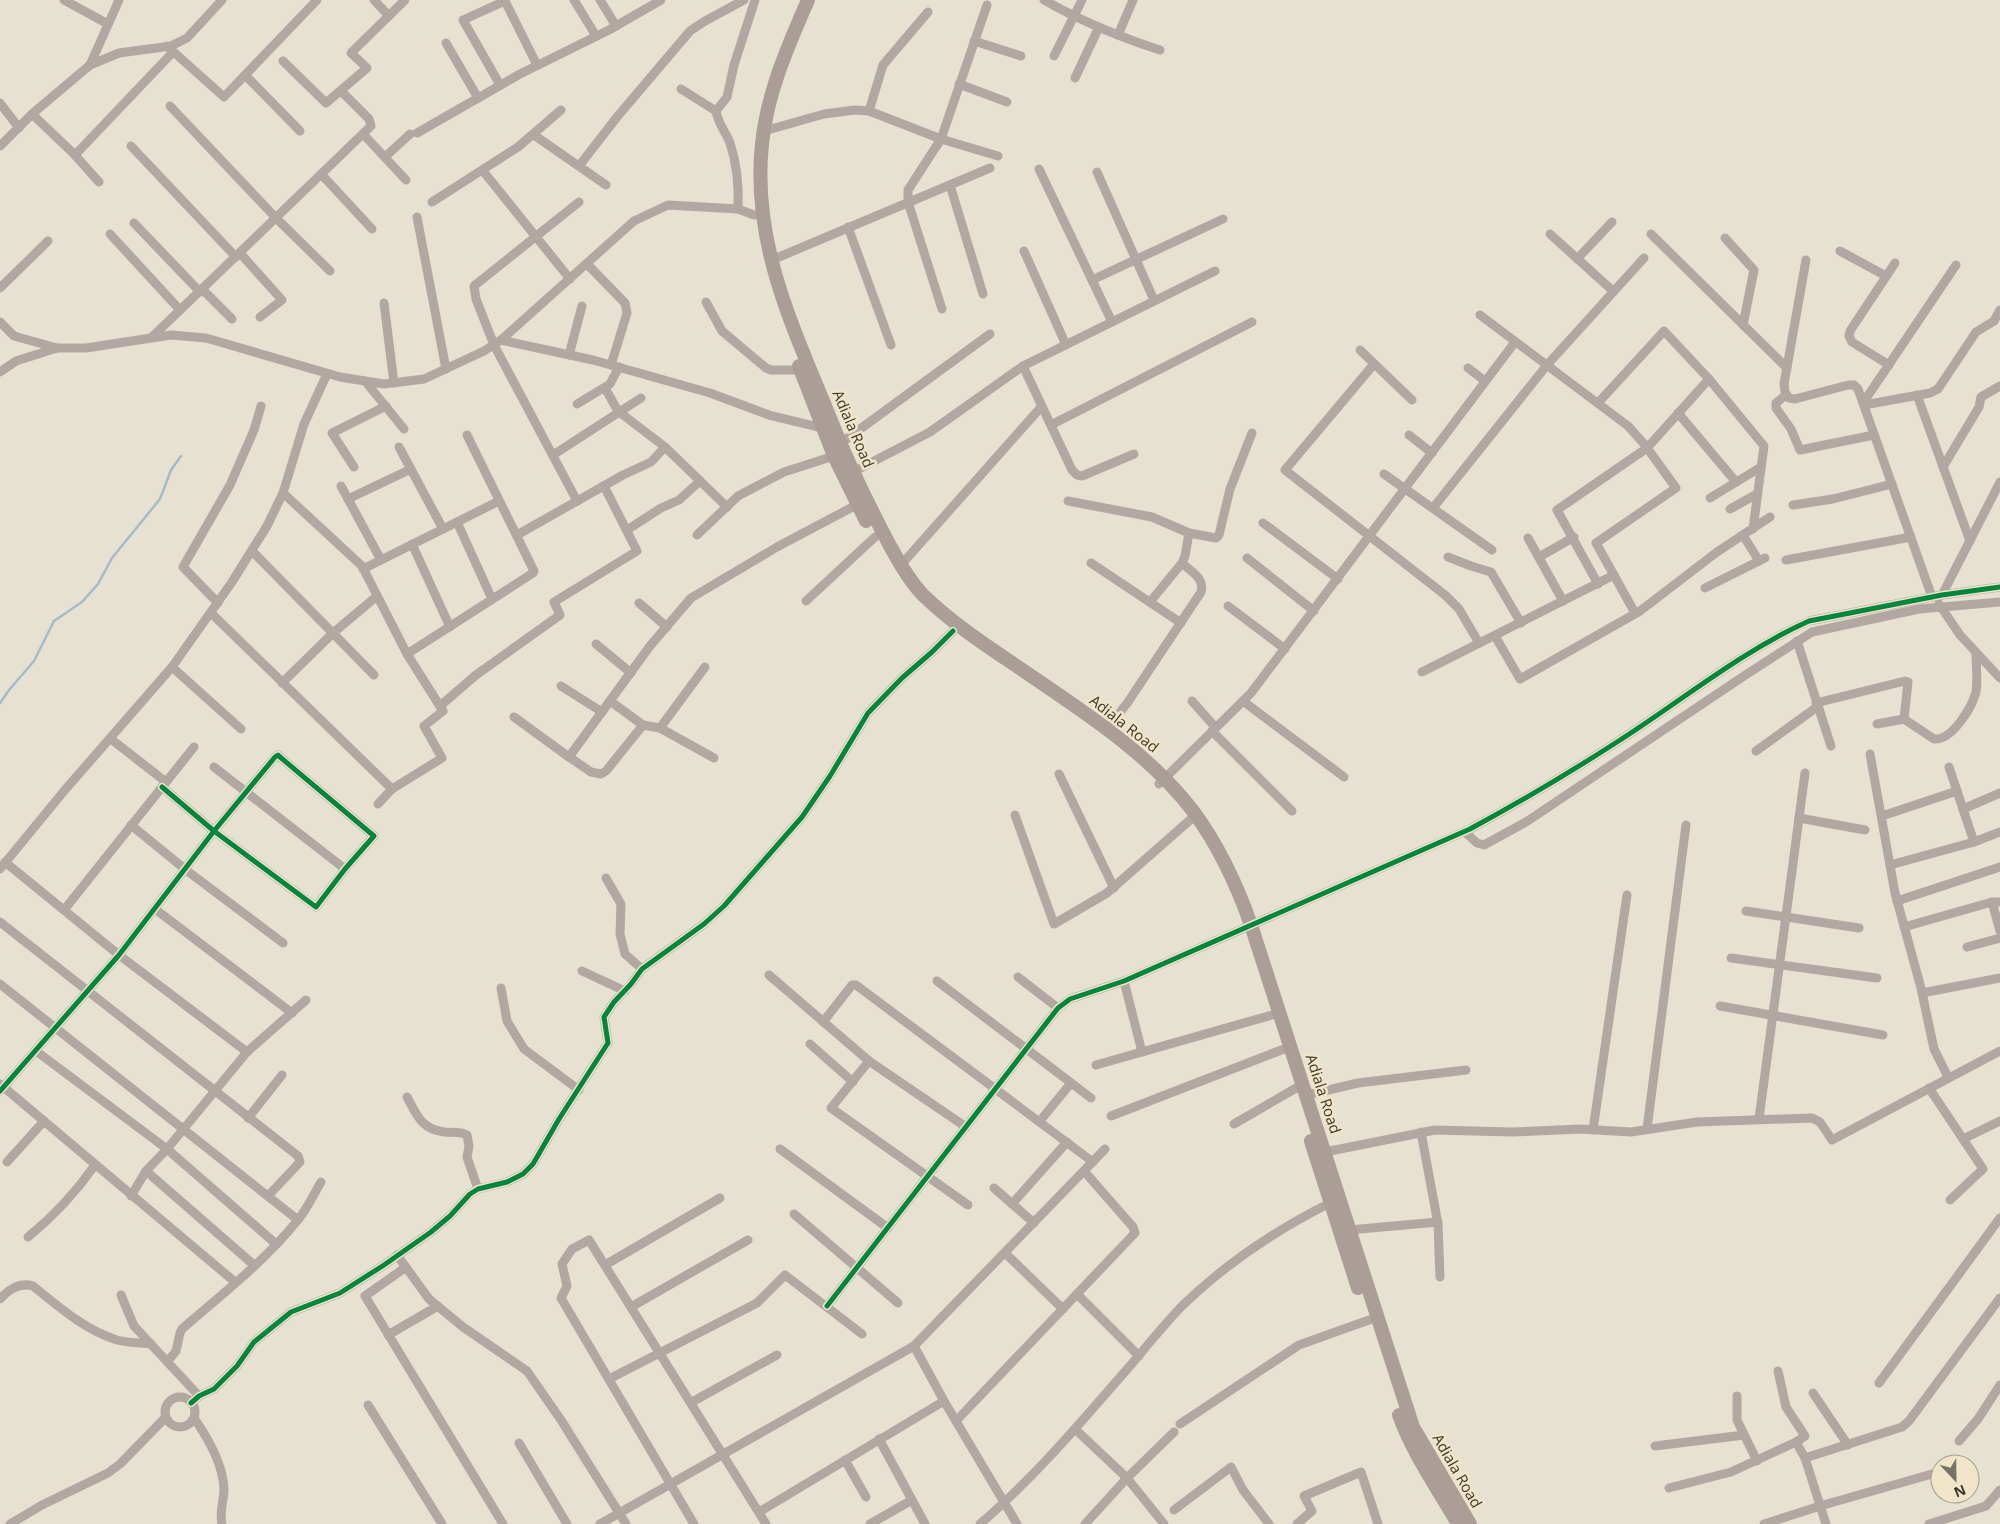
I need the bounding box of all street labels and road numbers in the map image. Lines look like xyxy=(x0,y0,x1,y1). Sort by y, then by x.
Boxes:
street label: Adiala Road xyxy=(829,387,879,471)
street label: Adiala Road xyxy=(1086,690,1163,757)
street label: Adiala Road xyxy=(1302,1051,1346,1136)
street label: Adiala Road xyxy=(1429,1430,1487,1511)

